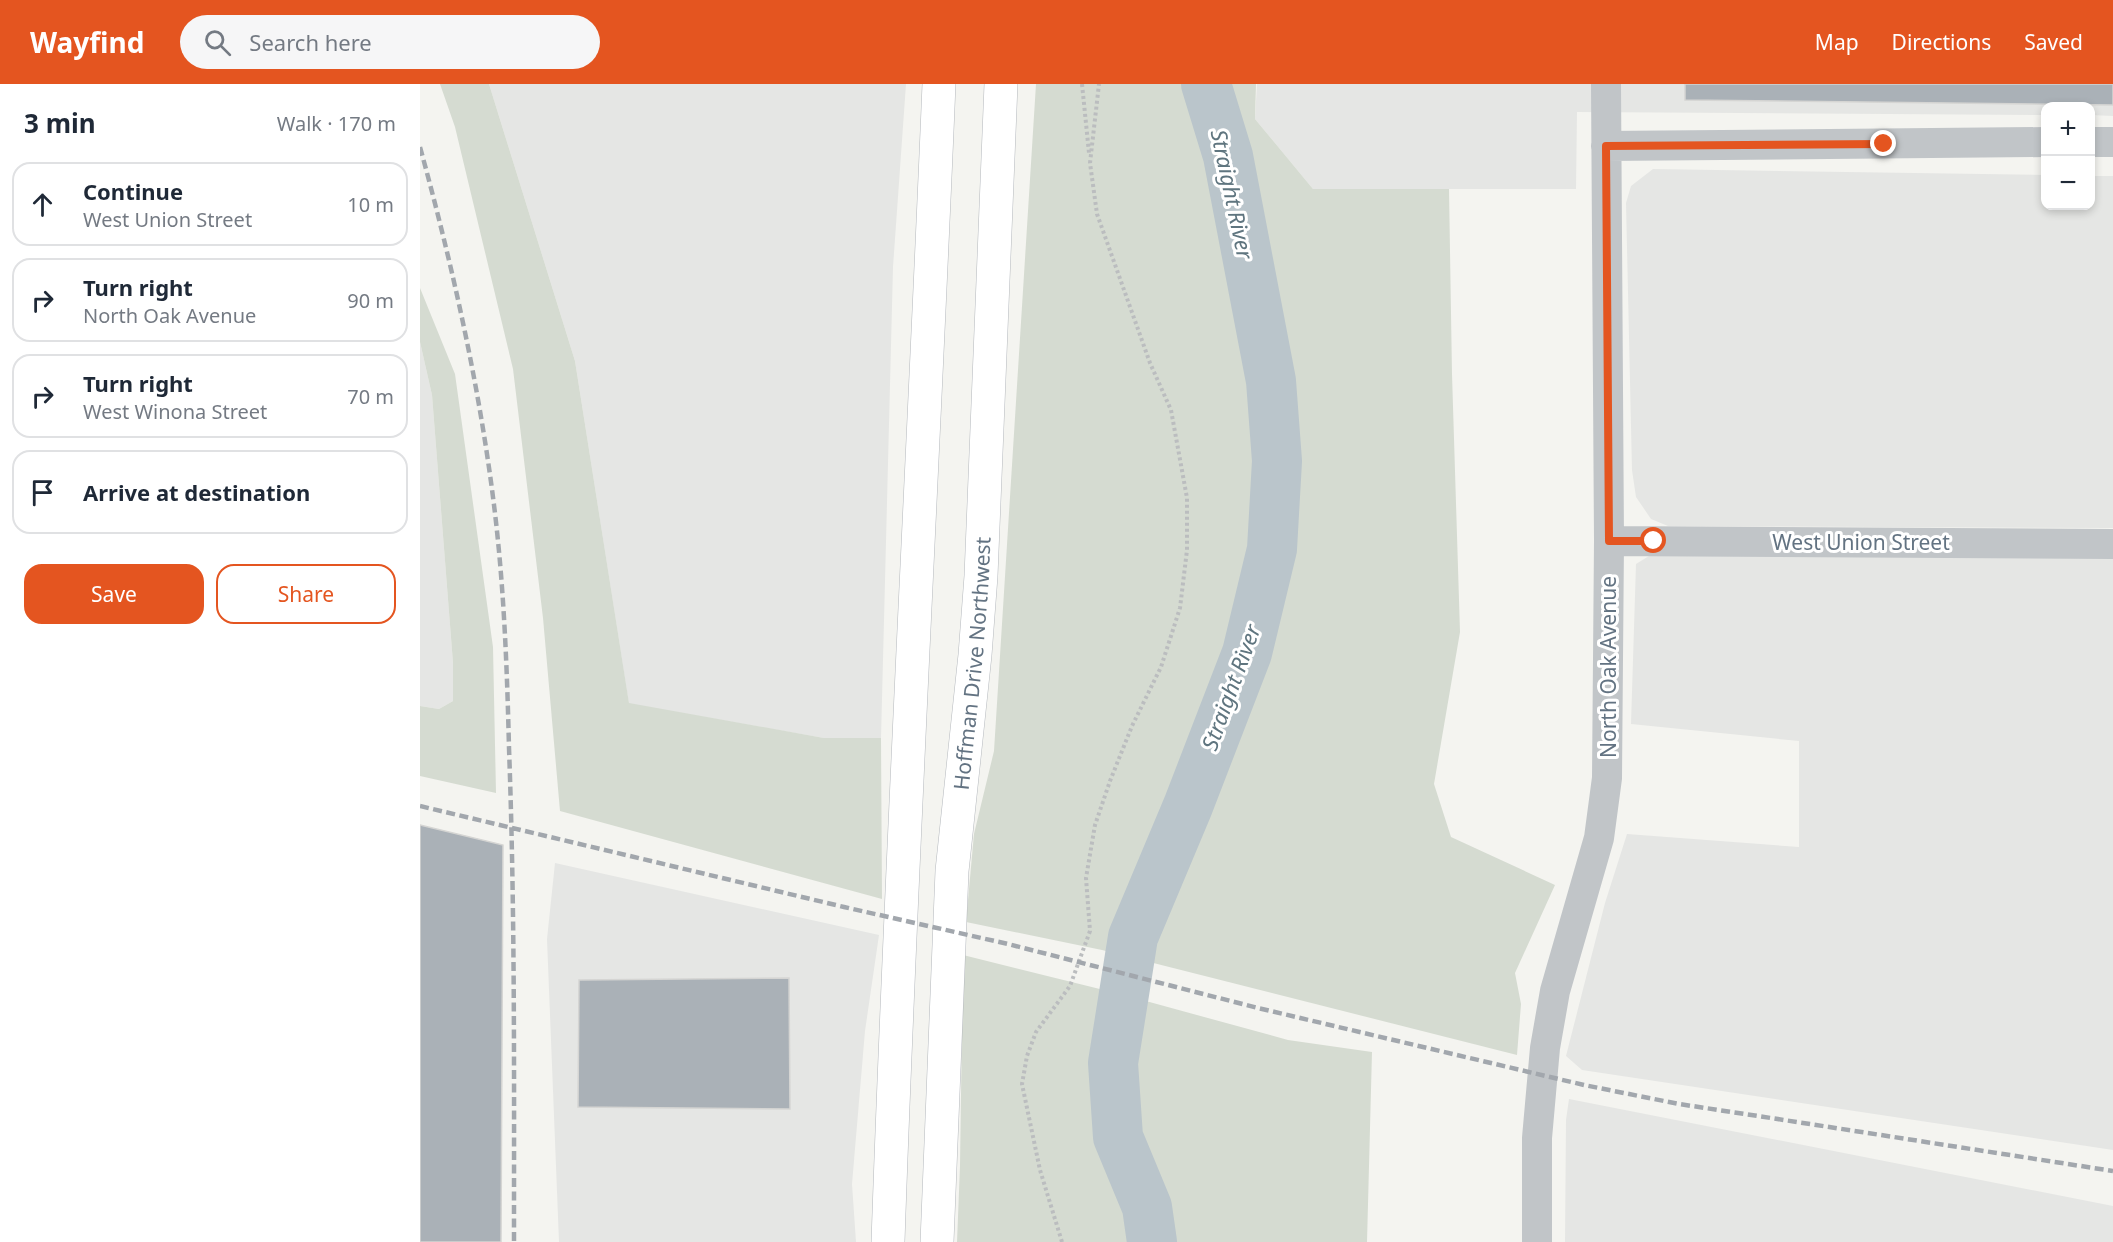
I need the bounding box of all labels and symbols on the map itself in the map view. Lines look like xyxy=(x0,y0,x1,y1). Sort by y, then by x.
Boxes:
water label: Straight River xyxy=(1205,126,1262,263)
route end xyxy=(1870,130,1896,156)
route start xyxy=(1640,527,1666,553)
street label: West Union Street xyxy=(1772,528,1950,556)
street label: Hoffman Drive Northwest xyxy=(947,536,997,791)
street label: North Oak Avenue xyxy=(1594,576,1622,758)
water label: Straight River xyxy=(1193,619,1267,754)

